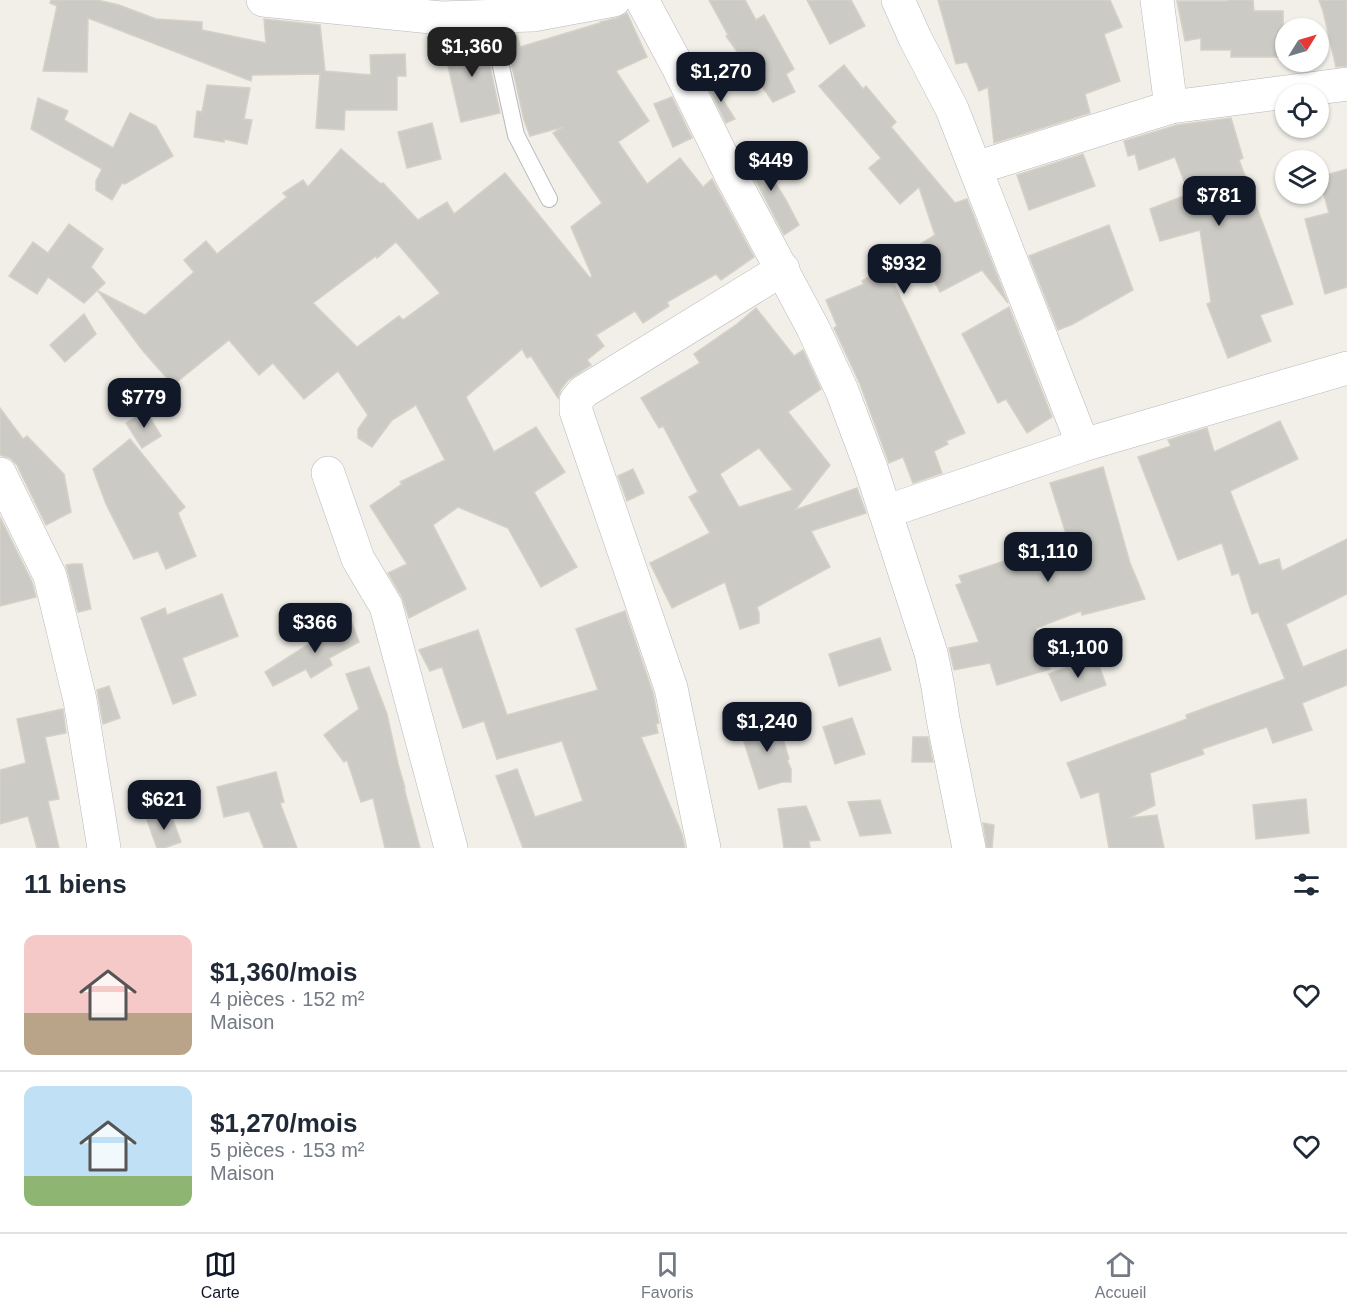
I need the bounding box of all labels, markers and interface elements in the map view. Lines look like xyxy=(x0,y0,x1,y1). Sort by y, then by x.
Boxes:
north arrow xyxy=(1275,18,1329,72)
map controls xyxy=(1275,18,1329,204)
pin: $1,360 xyxy=(423,27,521,78)
text: $1,360 xyxy=(441,35,503,57)
pin: $1,270 xyxy=(672,52,770,103)
text: $1,270 xyxy=(690,60,752,82)
button: locate xyxy=(1275,84,1329,138)
pin: $449 xyxy=(735,141,807,192)
text: $449 xyxy=(749,149,793,171)
button: layers xyxy=(1275,150,1329,204)
pin: $781 xyxy=(1183,176,1255,227)
text: $781 xyxy=(1197,184,1241,206)
pin: $932 xyxy=(868,244,940,295)
text: $932 xyxy=(882,252,926,274)
pin: $779 xyxy=(108,378,180,429)
text: $779 xyxy=(122,386,166,408)
pin: $1,110 xyxy=(999,532,1097,583)
text: $1,110 xyxy=(1018,540,1078,562)
pin: $366 xyxy=(279,603,351,654)
text: $366 xyxy=(293,611,337,633)
pin: $1,100 xyxy=(1029,628,1127,679)
text: $1,100 xyxy=(1047,636,1109,658)
pin: $1,240 xyxy=(718,702,816,753)
text: $1,240 xyxy=(736,710,798,732)
pin: $621 xyxy=(128,780,200,831)
text: $621 xyxy=(142,788,186,810)
icon: filters xyxy=(1290,868,1323,901)
text: 11 biens xyxy=(24,869,127,899)
text: $1,360/mois xyxy=(210,957,357,987)
icon: home xyxy=(72,959,144,1031)
icon: heart xyxy=(1290,979,1323,1012)
text: 4 pièces · 152 m² xyxy=(210,988,365,1010)
text: Maison xyxy=(210,1011,274,1033)
text: $1,270/mois xyxy=(210,1108,357,1138)
icon: home xyxy=(72,1110,144,1182)
icon: heart xyxy=(1290,1130,1323,1163)
text: 5 pièces · 153 m² xyxy=(210,1139,365,1161)
text: Maison xyxy=(210,1162,274,1184)
tab: Carte xyxy=(201,1248,240,1302)
tab: Favoris xyxy=(641,1248,694,1302)
tab: Accueil xyxy=(1095,1248,1146,1302)

